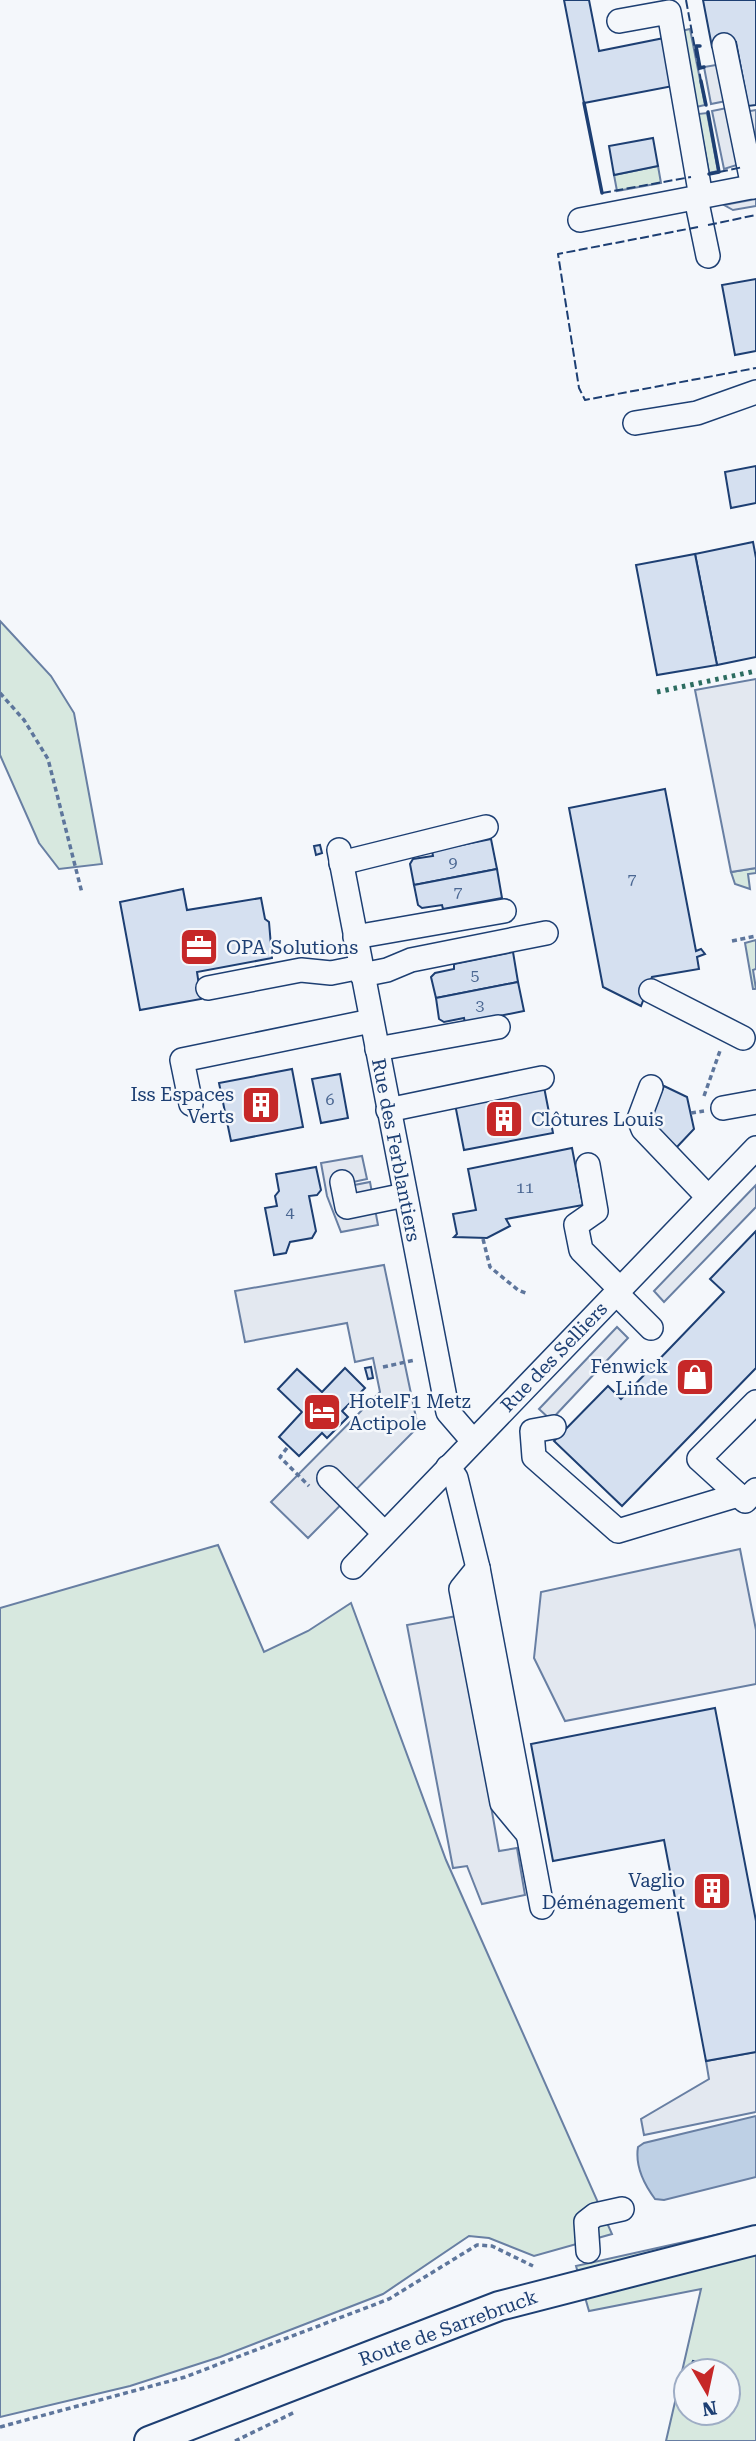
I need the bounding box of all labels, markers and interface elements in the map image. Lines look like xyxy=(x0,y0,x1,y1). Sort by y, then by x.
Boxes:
house number: 9 xyxy=(449,853,458,872)
house number: 7 xyxy=(628,869,637,888)
house number: 7 xyxy=(454,882,463,901)
office icon: OPA Solutions xyxy=(178,926,220,968)
place label: OPA Solutions xyxy=(226,936,358,959)
house number: 5 xyxy=(471,966,480,985)
house number: 3 xyxy=(476,996,485,1015)
street label: Rue des Ferblantiers xyxy=(367,1056,425,1244)
place label: Iss Espaces Verts xyxy=(130,1083,234,1128)
building icon: Iss Espaces Verts xyxy=(240,1084,282,1126)
house number: 6 xyxy=(326,1090,335,1109)
building icon: Clôtures Louis xyxy=(483,1098,525,1140)
place label: Clôtures Louis xyxy=(531,1108,664,1131)
house number: 11 xyxy=(516,1178,534,1197)
house number: 4 xyxy=(286,1203,295,1222)
street label: Rue des Selliers xyxy=(496,1297,612,1417)
place label: Fenwick Linde xyxy=(591,1355,668,1400)
shop icon: Fenwick Linde xyxy=(674,1356,716,1398)
place label: HotelF1 Metz Actipole xyxy=(349,1390,471,1435)
hotel icon: HotelF1 Metz Actipole xyxy=(301,1391,343,1433)
place label: Vaglio Déménagement xyxy=(542,1869,685,1914)
building icon: Vaglio Déménagement xyxy=(691,1870,733,1912)
street label: Route de Sarrebruck xyxy=(356,2285,540,2371)
north arrow xyxy=(672,2357,742,2427)
text: N xyxy=(700,2396,719,2421)

